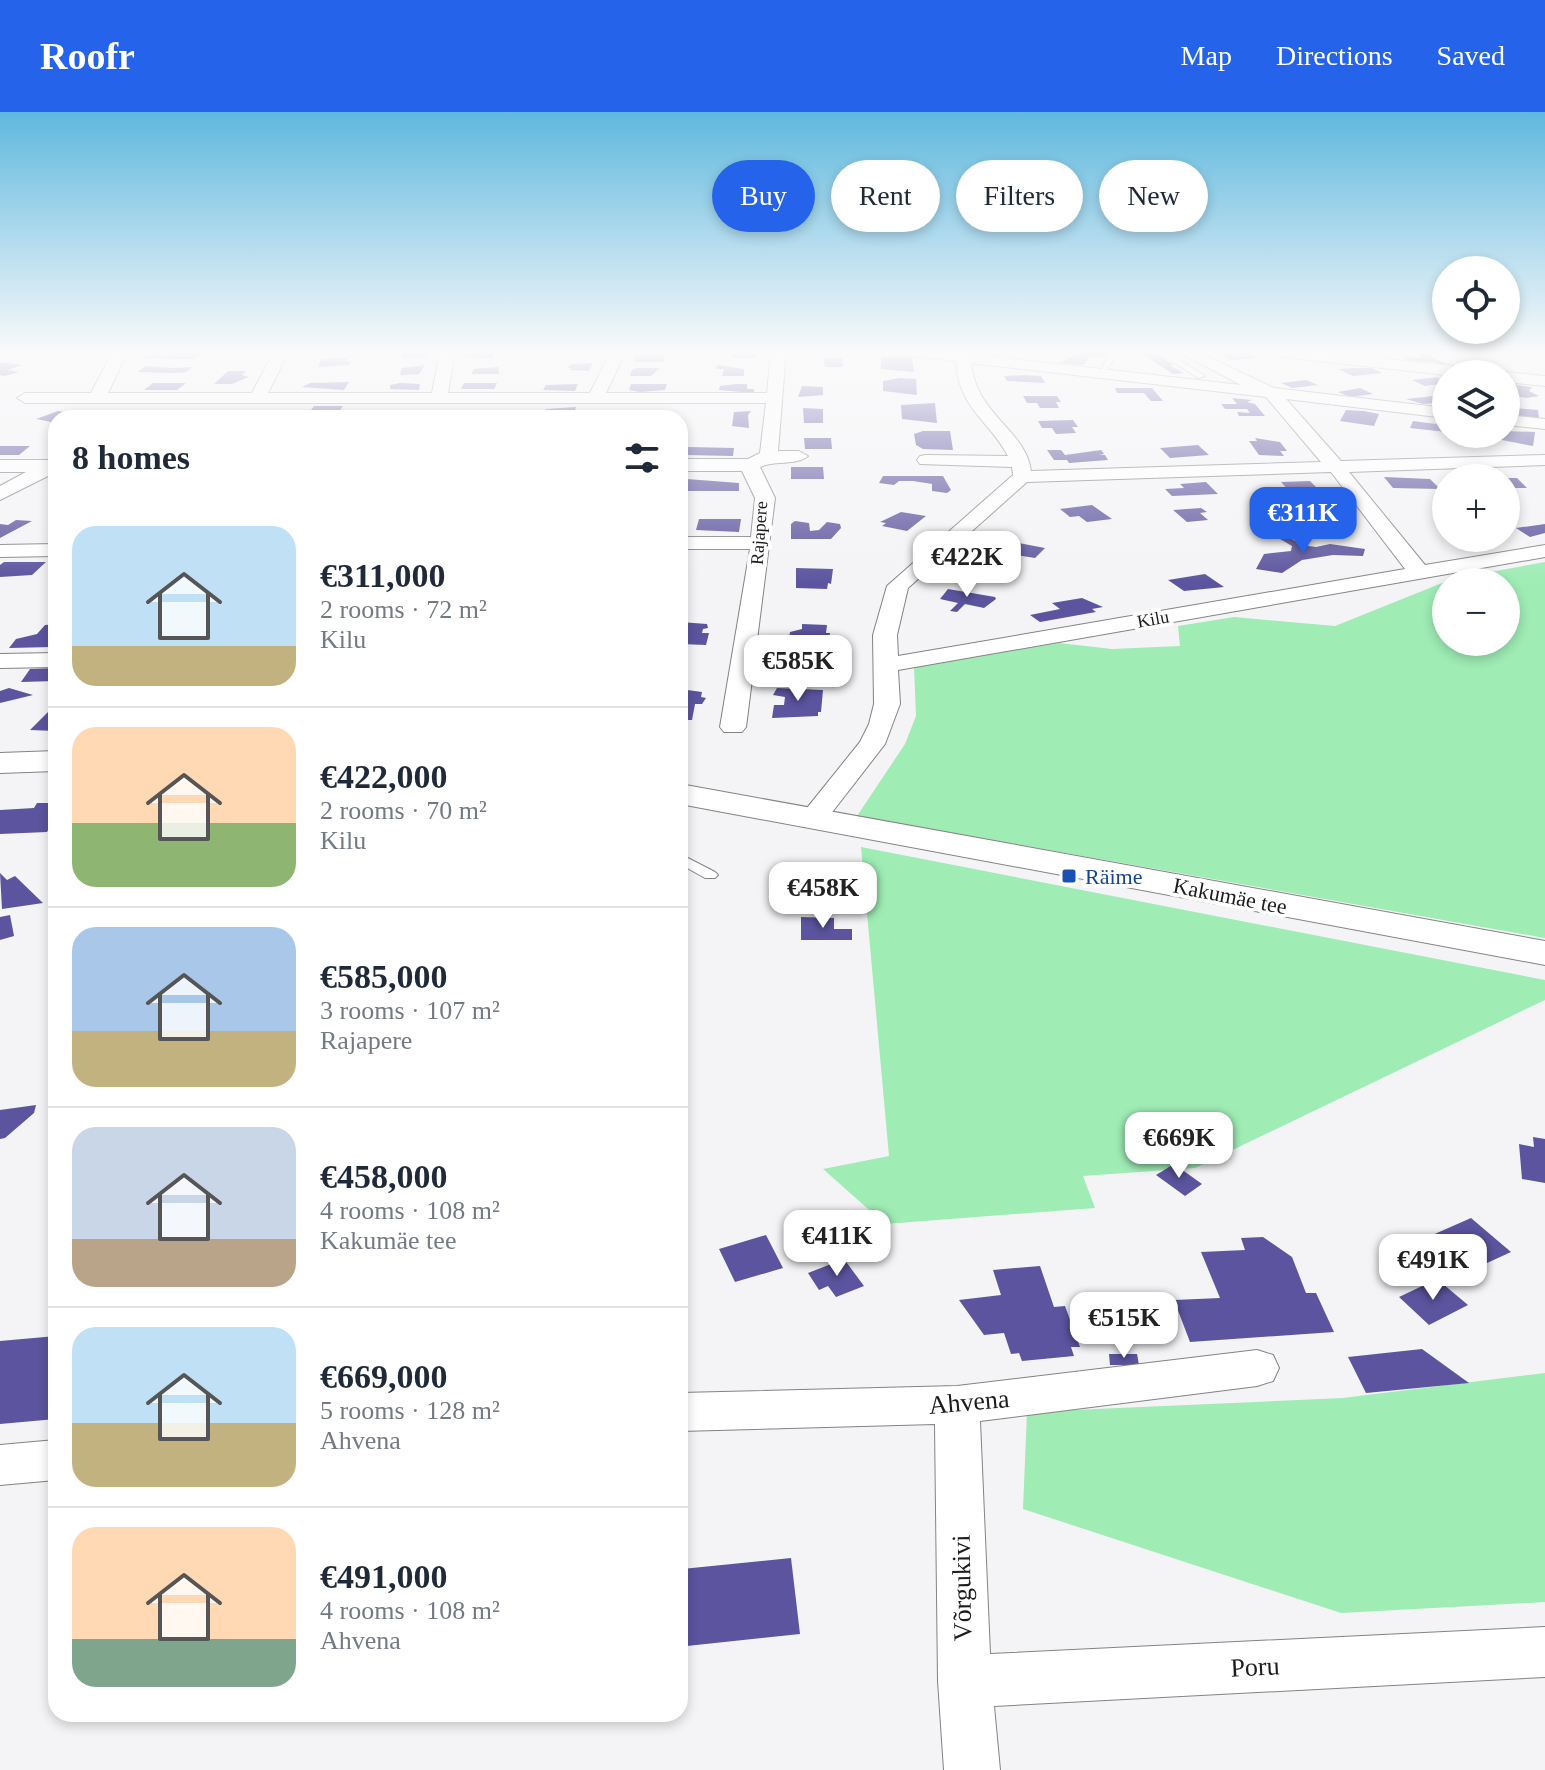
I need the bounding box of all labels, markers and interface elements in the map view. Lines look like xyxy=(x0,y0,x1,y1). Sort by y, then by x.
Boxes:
text: Roofr xyxy=(40,35,135,77)
text: Map xyxy=(1181,40,1232,71)
text: Directions xyxy=(1276,40,1393,71)
text: Saved xyxy=(1437,40,1505,71)
chip: Buy xyxy=(712,160,815,232)
chip: Rent xyxy=(831,160,940,232)
chip: Filters xyxy=(956,160,1083,232)
chip: New xyxy=(1099,160,1208,232)
map controls xyxy=(1432,256,1520,656)
button: locate xyxy=(1432,256,1520,344)
button: layers xyxy=(1432,360,1520,448)
icon: filters xyxy=(620,436,664,480)
text: 8 homes xyxy=(72,439,190,476)
button: + xyxy=(1432,464,1520,552)
pin: €311K xyxy=(1247,487,1359,555)
text: €311K xyxy=(1268,498,1338,527)
street label: Rajapere xyxy=(747,500,771,566)
pin: €422K xyxy=(911,531,1023,599)
text: €422K xyxy=(931,542,1003,571)
text: €311,000 xyxy=(320,557,446,594)
icon: home xyxy=(136,558,232,654)
button: − xyxy=(1432,568,1520,656)
text: 2 rooms · 72 m² xyxy=(320,595,487,624)
street label: Kilu xyxy=(1135,606,1171,632)
text: Kilu xyxy=(320,625,366,654)
pin: €585K xyxy=(742,635,854,703)
text: €585K xyxy=(762,646,834,675)
text: €422,000 xyxy=(320,758,448,795)
icon: home xyxy=(136,759,232,855)
text: 2 rooms · 70 m² xyxy=(320,796,487,825)
text: Kilu xyxy=(320,826,366,855)
pin: €458K xyxy=(767,862,879,930)
place label: Räime xyxy=(1085,864,1142,889)
marker: Räime xyxy=(1060,867,1078,885)
text: €458K xyxy=(787,873,859,902)
street label: Kakumäe tee xyxy=(1171,873,1289,919)
text: €585,000 xyxy=(320,958,448,995)
icon: home xyxy=(136,959,232,1055)
text: 3 rooms · 107 m² xyxy=(320,996,500,1025)
text: Rajapere xyxy=(320,1026,412,1055)
pin: €669K xyxy=(1123,1112,1235,1180)
text: €669K xyxy=(1143,1123,1215,1152)
text: €458,000 xyxy=(320,1158,448,1195)
icon: home xyxy=(136,1159,232,1255)
text: 4 rooms · 108 m² xyxy=(320,1196,500,1225)
pin: €411K xyxy=(781,1210,893,1278)
text: €411K xyxy=(802,1221,872,1250)
text: Kakumäe tee xyxy=(320,1226,456,1255)
pin: €491K xyxy=(1377,1234,1489,1302)
text: €491K xyxy=(1397,1245,1469,1274)
pin: €515K xyxy=(1068,1292,1180,1360)
text: €515K xyxy=(1088,1303,1160,1332)
text: €669,000 xyxy=(320,1358,448,1395)
icon: home xyxy=(136,1359,232,1455)
street label: Ahvena xyxy=(927,1384,1011,1420)
text: 5 rooms · 128 m² xyxy=(320,1396,500,1425)
text: Ahvena xyxy=(320,1426,401,1455)
street label: Võrgukivi xyxy=(947,1535,977,1641)
text: €491,000 xyxy=(320,1558,448,1595)
icon: home xyxy=(136,1559,232,1655)
text: 4 rooms · 108 m² xyxy=(320,1596,500,1625)
text: Ahvena xyxy=(320,1626,401,1655)
street label: Poru xyxy=(1230,1651,1280,1683)

